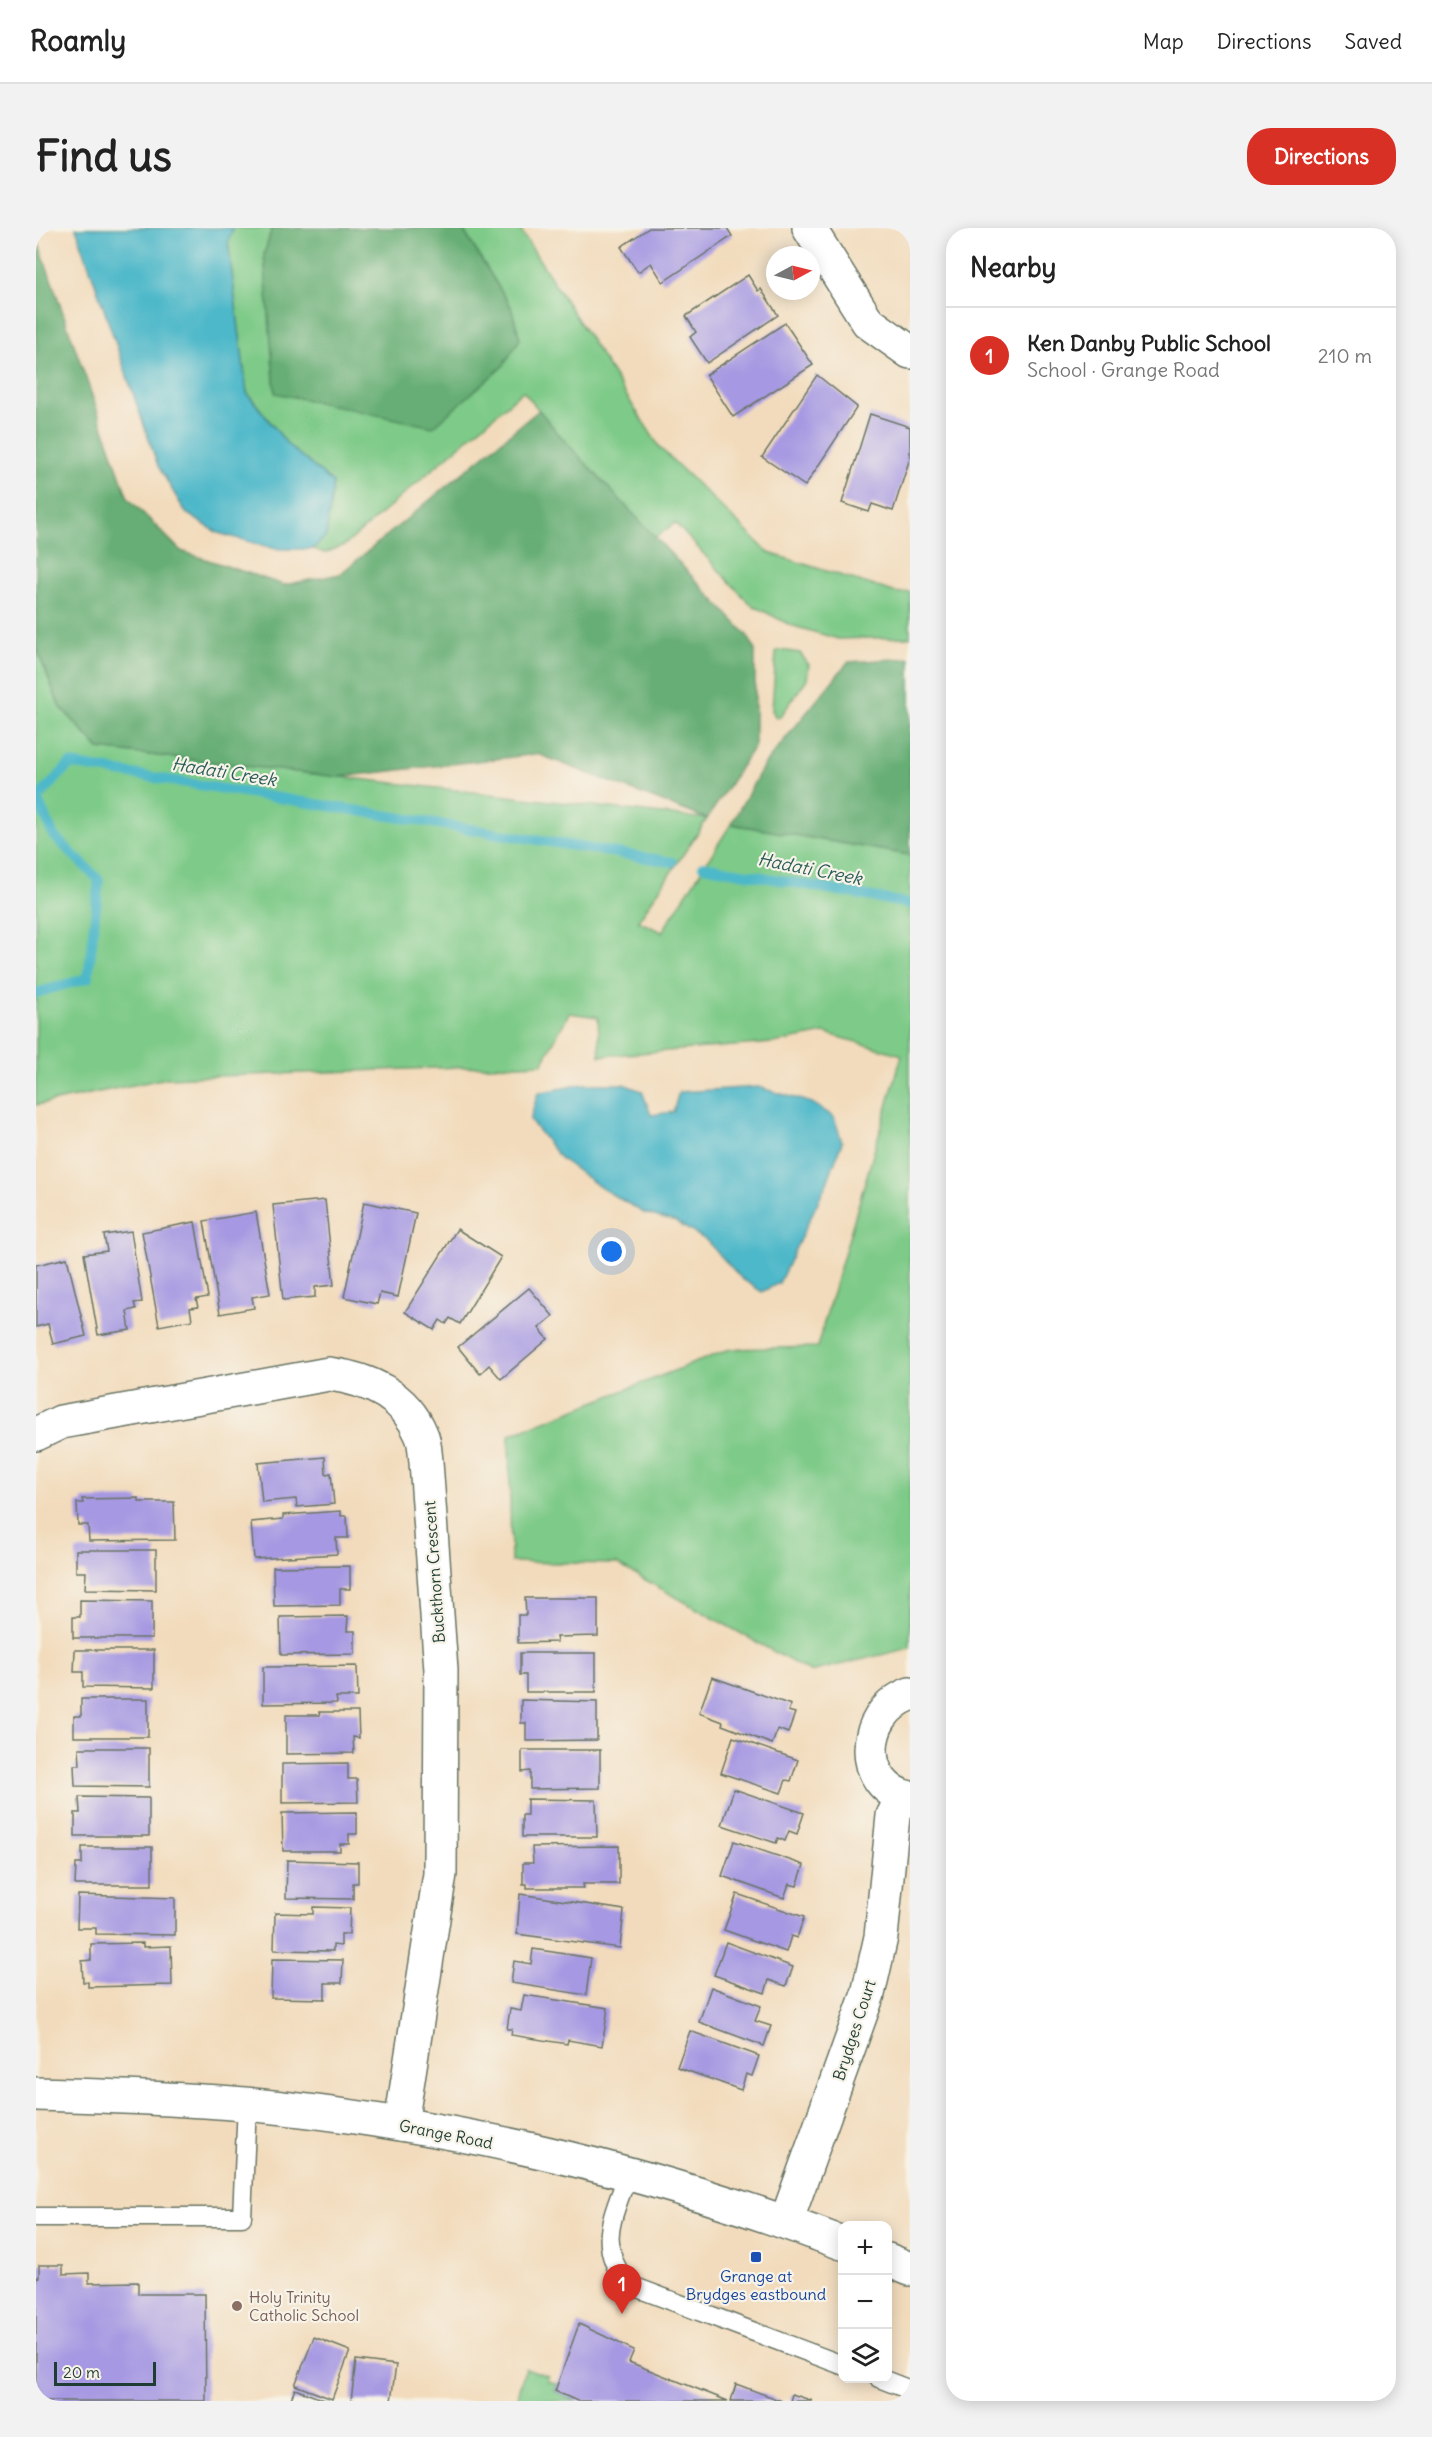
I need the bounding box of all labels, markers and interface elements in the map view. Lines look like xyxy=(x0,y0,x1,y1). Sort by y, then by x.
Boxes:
text: Roamly xyxy=(30,23,126,59)
text: Map xyxy=(1143,28,1184,55)
text: Directions xyxy=(1217,28,1311,55)
text: Saved xyxy=(1344,28,1402,55)
button: Directions xyxy=(1247,128,1396,185)
text: Find us xyxy=(36,130,172,182)
north arrow xyxy=(766,246,820,300)
text: Nearby xyxy=(970,251,1056,284)
text: Ken Danby Public School xyxy=(1027,329,1271,357)
text: 1 xyxy=(986,343,993,368)
text: 210 m xyxy=(1318,343,1372,368)
text: School · Grange Road xyxy=(1027,357,1220,382)
water label: Hadati Creek xyxy=(170,752,280,791)
water label: Hadati Creek xyxy=(756,847,866,890)
your location xyxy=(597,1237,626,1266)
street label: Buckthorn Crescent xyxy=(419,1500,449,1644)
street label: Brydges Court xyxy=(828,1977,880,2083)
street label: Grange Road xyxy=(397,2115,495,2153)
map controls xyxy=(838,2221,892,2383)
button: + xyxy=(838,2221,892,2275)
marker: Grange at Brydges eastbound xyxy=(749,2250,763,2264)
pin: 1 xyxy=(602,2264,642,2314)
place label: Grange at Brydges eastbound xyxy=(686,2266,826,2304)
button: − xyxy=(838,2275,892,2329)
place label: Holy Trinity Catholic School xyxy=(249,2287,359,2325)
marker: Holy Trinity Catholic School xyxy=(230,2299,244,2313)
button: layers xyxy=(838,2329,892,2383)
scale bar xyxy=(54,2359,156,2386)
text: 20 m xyxy=(63,2362,100,2382)

